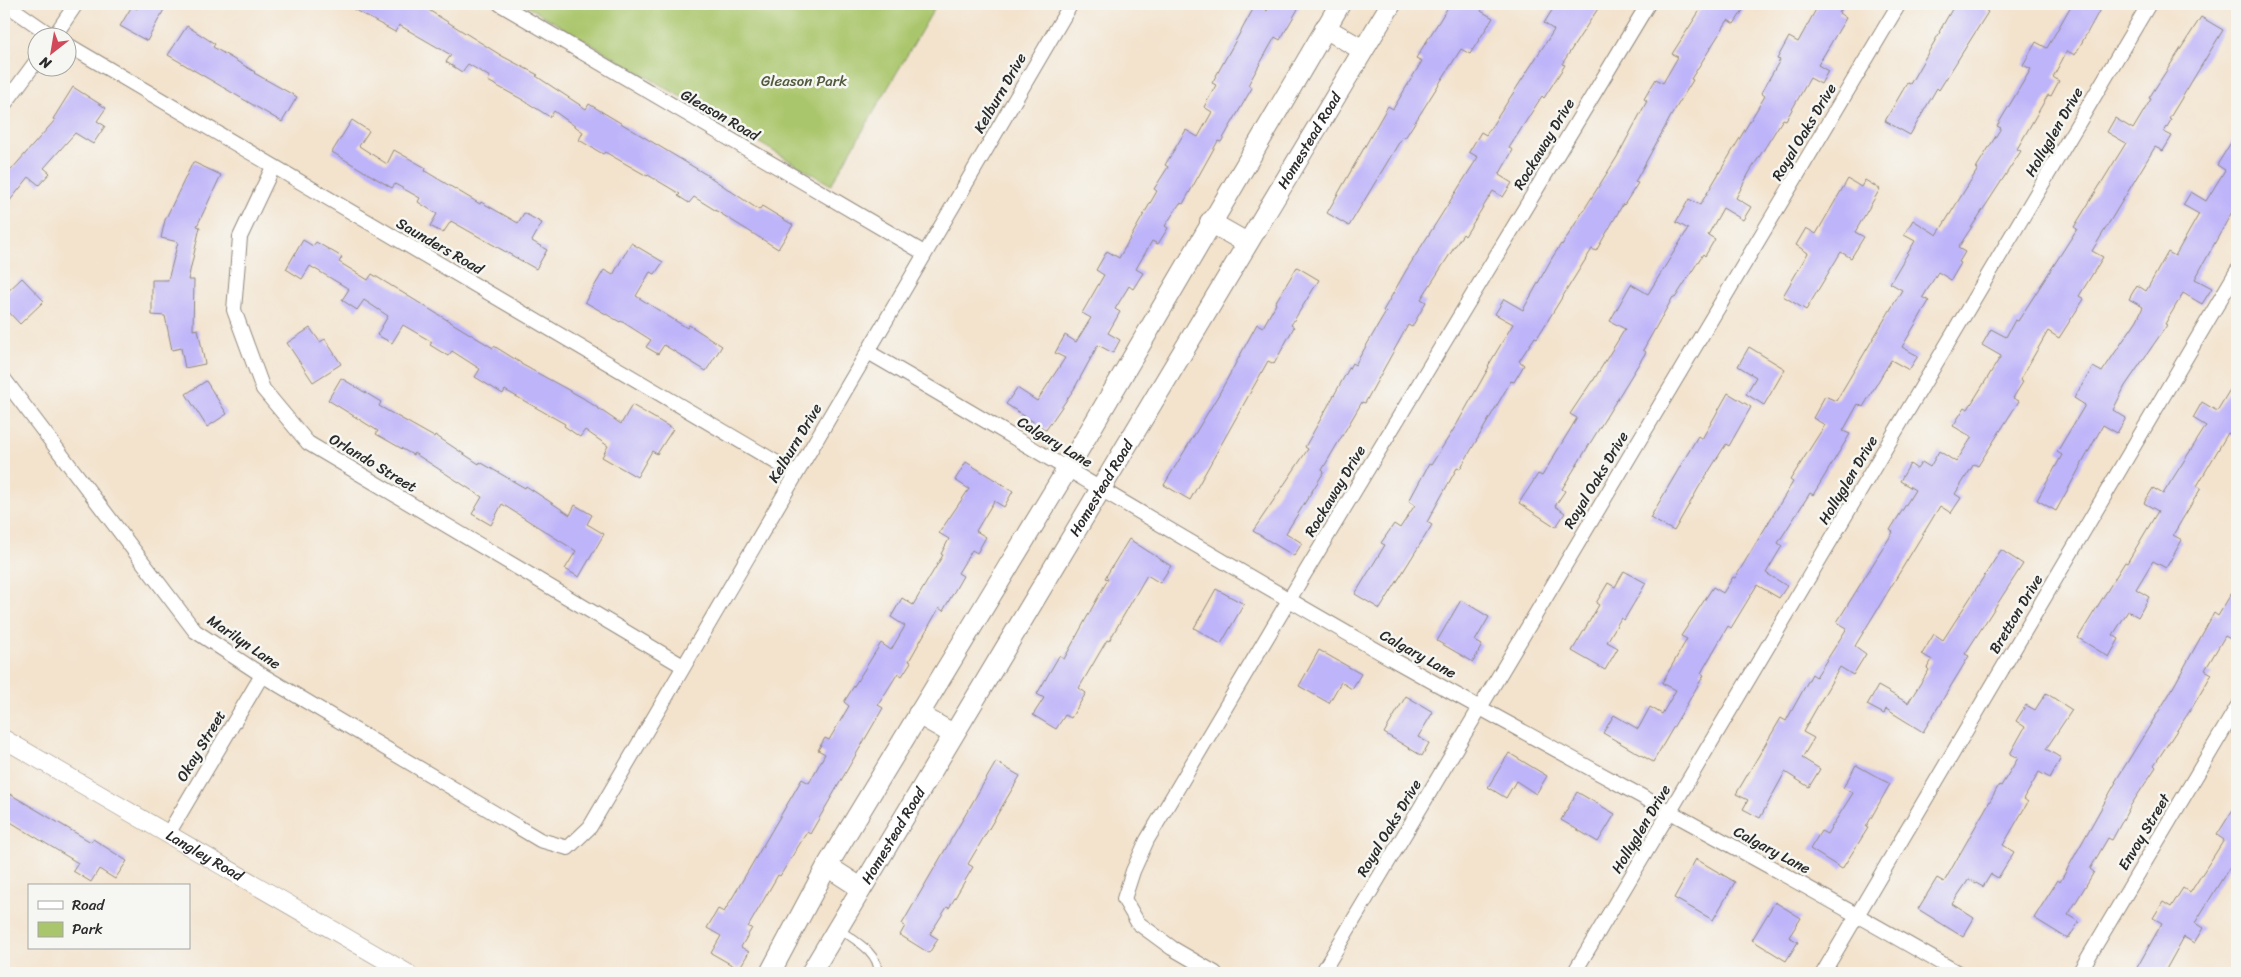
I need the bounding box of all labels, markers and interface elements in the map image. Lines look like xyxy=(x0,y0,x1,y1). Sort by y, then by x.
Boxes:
north arrow xyxy=(28,28,78,78)
street label: Kelburn Drive xyxy=(966,48,1034,138)
text: N xyxy=(35,49,57,76)
park label: Gleason Park xyxy=(761,68,847,94)
street label: Royal Oaks Drive xyxy=(1764,78,1844,186)
street label: Gleason Road xyxy=(676,82,765,149)
street label: Hollyglen Drive xyxy=(2018,82,2090,182)
street label: Homestead Road xyxy=(1270,86,1349,194)
street label: Rockaway Drive xyxy=(1506,93,1582,195)
street label: Saunders Road xyxy=(391,210,490,282)
street label: Kelburn Drive xyxy=(761,398,829,488)
street label: Calgary Lane xyxy=(1012,409,1098,475)
street label: Orlando Street xyxy=(324,426,422,500)
street label: Royal Oaks Drive xyxy=(1556,426,1636,534)
street label: Hollyglen Drive xyxy=(1811,430,1885,530)
street label: Homestead Road xyxy=(1062,434,1141,542)
street label: Rockaway Drive xyxy=(1297,440,1373,542)
street label: Bretton Drive xyxy=(1982,569,2050,659)
street label: Marilyn Lane xyxy=(202,608,286,676)
street label: Calgary Lane xyxy=(1375,622,1461,686)
street label: Okay Street xyxy=(169,705,233,787)
street label: Royal Oaks Drive xyxy=(1349,774,1429,882)
street label: Hollyglen Drive xyxy=(1604,779,1678,879)
street label: Homestead Road xyxy=(854,781,933,889)
street label: Envoy Street xyxy=(2111,788,2178,875)
street label: Calgary Lane xyxy=(1729,819,1816,881)
street label: Langley Road xyxy=(161,823,249,889)
legend xyxy=(28,884,190,950)
text: Road xyxy=(72,892,105,918)
text: Park xyxy=(72,916,103,942)

